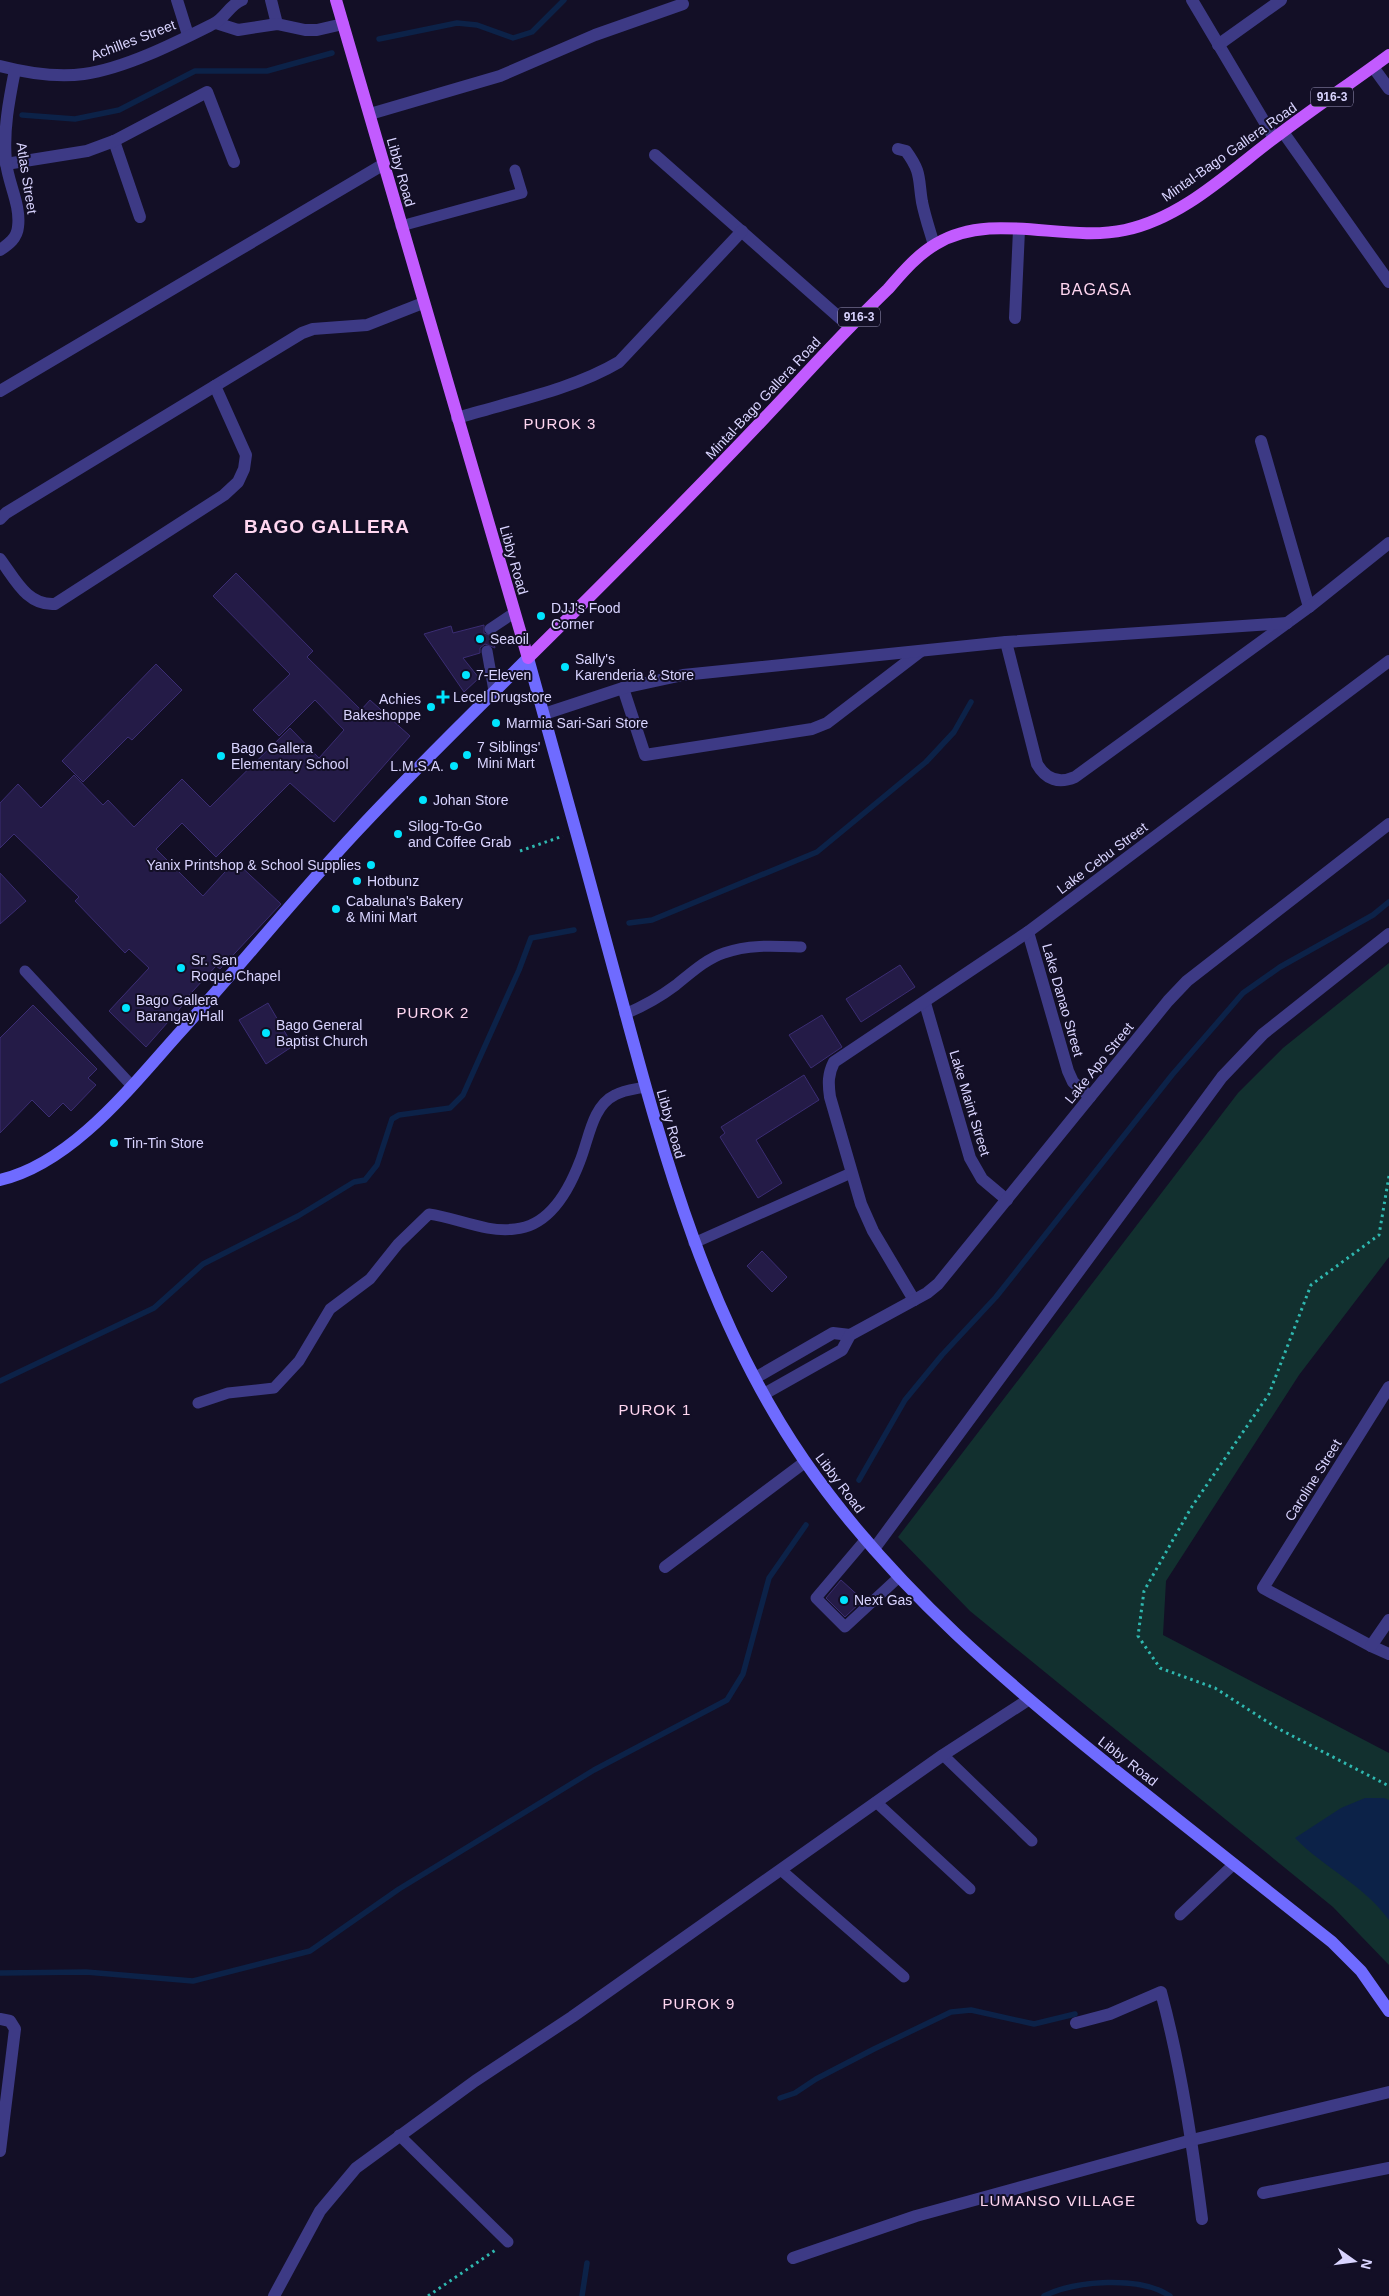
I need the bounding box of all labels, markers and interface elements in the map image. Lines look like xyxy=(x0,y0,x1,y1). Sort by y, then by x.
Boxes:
street label: Achilles Street xyxy=(88,16,178,64)
road number: 916-3 xyxy=(1311,88,1353,106)
street label: Mintal-Bago Gallera Road xyxy=(1158,99,1300,205)
street label: Libby Road xyxy=(384,136,418,208)
street label: Atlas Street xyxy=(13,141,41,215)
district label: BAGASA xyxy=(1060,281,1132,298)
road number: 916-3 xyxy=(838,308,880,326)
street label: Mintal-Bago Gallera Road xyxy=(702,334,824,462)
district label: PUROK 3 xyxy=(524,415,596,432)
district label: BAGO GALLERA xyxy=(244,516,410,537)
street label: Libby Road xyxy=(497,524,531,596)
place label: DJJ's Food Corner xyxy=(551,600,621,632)
marker: DJJ's Food Corner xyxy=(535,610,547,622)
place label: Seaoil xyxy=(490,631,529,647)
marker: Seaoil xyxy=(474,633,486,645)
place label: Sally's Karenderia & Store xyxy=(575,651,694,683)
marker: Sally's Karenderia & Store xyxy=(559,661,571,673)
place label: 7-Eleven xyxy=(476,667,531,683)
marker: 7-Eleven xyxy=(460,669,472,681)
place label: Lecel Drugstore xyxy=(453,689,552,705)
place label: Achies Bakeshoppe xyxy=(343,691,421,723)
marker: Lecel Drugstore xyxy=(437,691,449,703)
marker: Achies Bakeshoppe xyxy=(425,701,437,713)
place label: Marmia Sari-Sari Store xyxy=(506,715,649,731)
marker: Marmia Sari-Sari Store xyxy=(490,717,502,729)
place label: 7 Siblings' Mini Mart xyxy=(477,739,540,771)
place label: Bago Gallera Elementary School xyxy=(231,740,349,772)
marker: 7 Siblings' Mini Mart xyxy=(461,749,473,761)
marker: Bago Gallera Elementary School xyxy=(215,750,227,762)
place label: L.M.S.A. xyxy=(390,758,444,774)
marker: L.M.S.A. xyxy=(448,760,460,772)
place label: Johan Store xyxy=(433,792,509,808)
marker: Johan Store xyxy=(417,794,429,806)
place label: Silog-To-Go and Coffee Grab xyxy=(408,818,511,850)
street label: Lake Cebu Street xyxy=(1054,819,1150,897)
marker: Silog-To-Go and Coffee Grab xyxy=(392,828,404,840)
place label: Yanix Printshop & School Supplies xyxy=(146,857,361,873)
marker: Yanix Printshop & School Supplies xyxy=(365,859,377,871)
place label: Hotbunz xyxy=(367,873,419,889)
marker: Hotbunz xyxy=(351,875,363,887)
place label: Cabaluna's Bakery & Mini Mart xyxy=(346,893,463,925)
marker: Cabaluna's Bakery & Mini Mart xyxy=(330,903,342,915)
street label: Lake Danao Street xyxy=(1039,942,1087,1058)
place label: Sr. San Roque Chapel xyxy=(191,952,281,984)
marker: Sr. San Roque Chapel xyxy=(175,962,187,974)
place label: Bago Gallera Barangay Hall xyxy=(136,992,224,1024)
marker: Bago Gallera Barangay Hall xyxy=(120,1002,132,1014)
district label: PUROK 2 xyxy=(397,1004,469,1021)
place label: Bago General Baptist Church xyxy=(276,1017,368,1049)
street label: Lake Apo Street xyxy=(1061,1019,1137,1107)
marker: Bago General Baptist Church xyxy=(260,1027,272,1039)
street label: Lake Maint Street xyxy=(946,1048,994,1158)
street label: Libby Road xyxy=(654,1088,688,1160)
place label: Tin-Tin Store xyxy=(124,1135,204,1151)
marker: Tin-Tin Store xyxy=(108,1137,120,1149)
district label: PUROK 1 xyxy=(619,1401,691,1418)
street label: Caroline Street xyxy=(1281,1436,1345,1524)
street label: Libby Road xyxy=(812,1450,868,1516)
place label: Next Gas xyxy=(854,1592,912,1608)
marker: Next Gas xyxy=(838,1594,850,1606)
street label: Libby Road xyxy=(1095,1733,1161,1789)
district label: PUROK 9 xyxy=(663,1995,735,2012)
district label: LUMANSO VILLAGE xyxy=(980,2192,1136,2209)
north arrow xyxy=(1329,2236,1379,2286)
text: N xyxy=(1358,2257,1376,2271)

